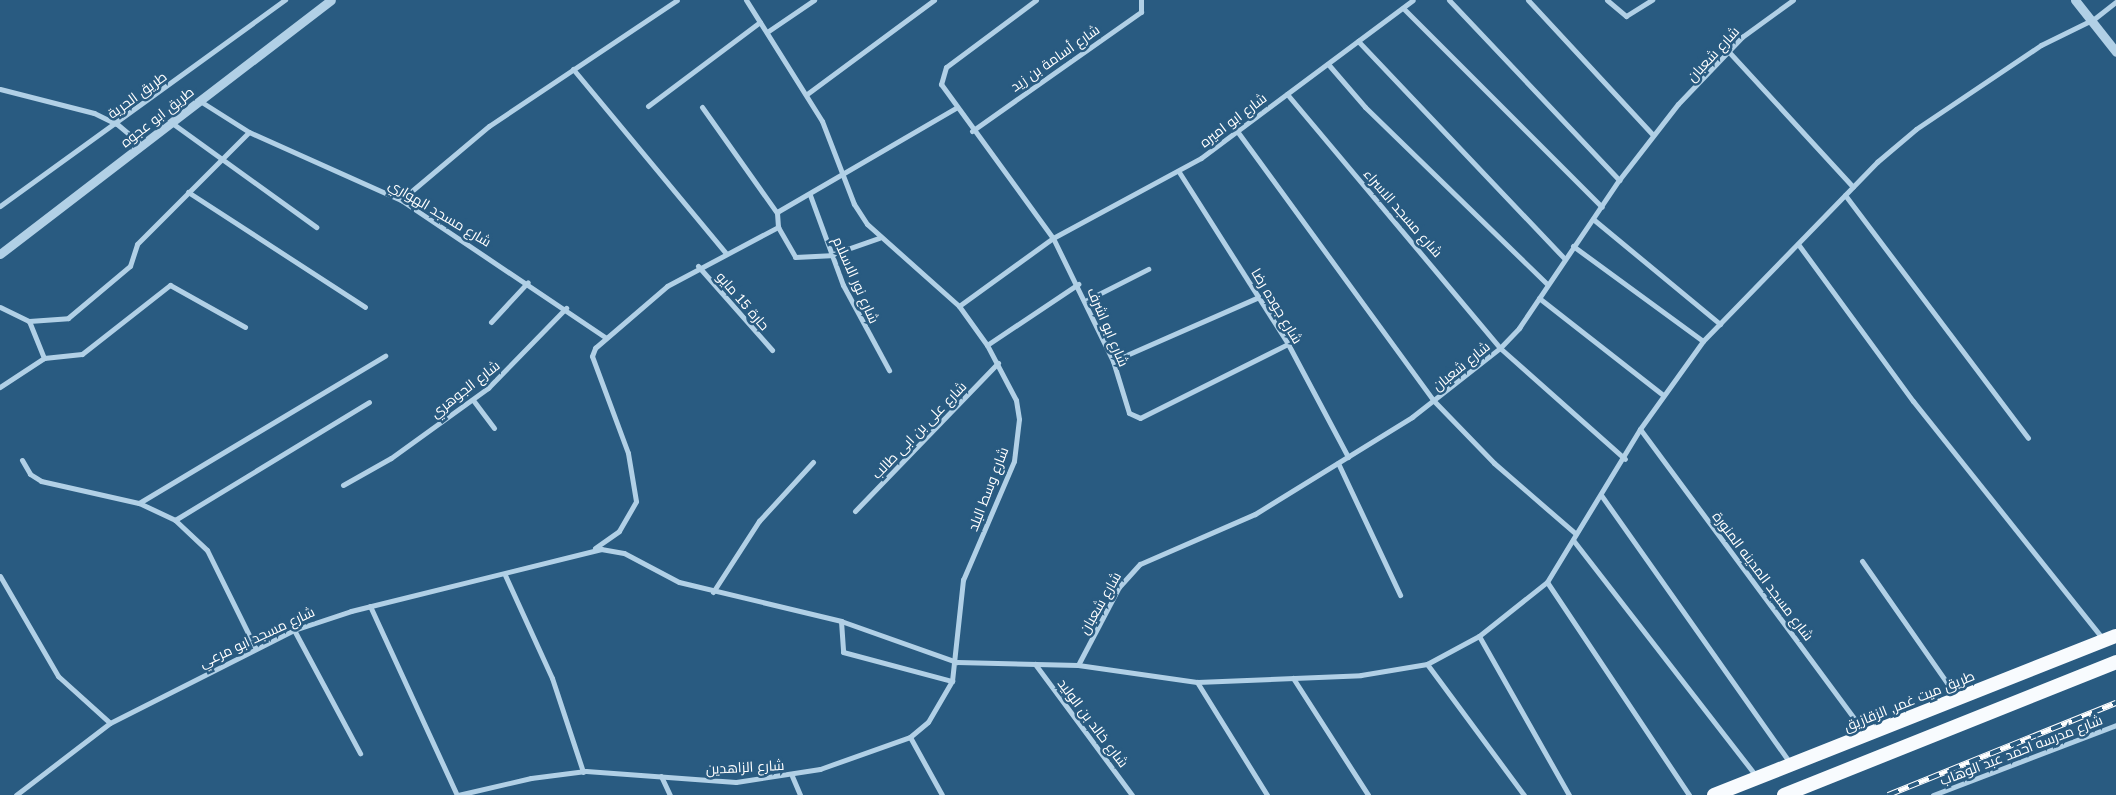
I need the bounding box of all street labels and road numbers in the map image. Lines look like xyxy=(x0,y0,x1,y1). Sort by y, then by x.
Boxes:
street label: شارع أسامة بن زيد xyxy=(1007,21,1103,95)
street label: شارع شعبان xyxy=(1683,23,1743,85)
street label: طريق الحرية xyxy=(104,68,170,122)
street label: طريق ابو عجوه xyxy=(117,83,197,151)
street label: شارع ابو اميره xyxy=(1196,89,1270,151)
street label: شارع مسجد الاسراء xyxy=(1360,165,1446,261)
street label: شارع مسجد الهواري xyxy=(386,176,494,250)
street label: شارع نور الاسلام xyxy=(829,234,883,326)
street label: شارع جوده رضا xyxy=(1248,265,1306,347)
street label: حارة 15 مايو xyxy=(713,268,773,334)
street label: شارع ابو اشرف xyxy=(1084,285,1132,369)
street label: شارع شعبان xyxy=(1429,338,1493,394)
street label: شارع الجوهري xyxy=(427,357,503,421)
street label: شارع على بن ابى طالب xyxy=(868,378,970,482)
street label: شارع وسط البلد xyxy=(964,445,1012,533)
street label: شارع مسجد المدينه المنورة xyxy=(1709,508,1817,644)
street label: شارع شعبان xyxy=(1075,569,1125,637)
street label: شارع مسجد ابو مرعي xyxy=(197,603,317,671)
street label: طريق ميت غمر, الزقازيق xyxy=(1841,667,1977,735)
street label: شارع خالد بن الوليد xyxy=(1054,675,1132,771)
street label: شارع مدرسه احمد عبد الوهاب xyxy=(1937,711,2105,789)
street label: شارع الزاهدين xyxy=(705,757,785,777)

